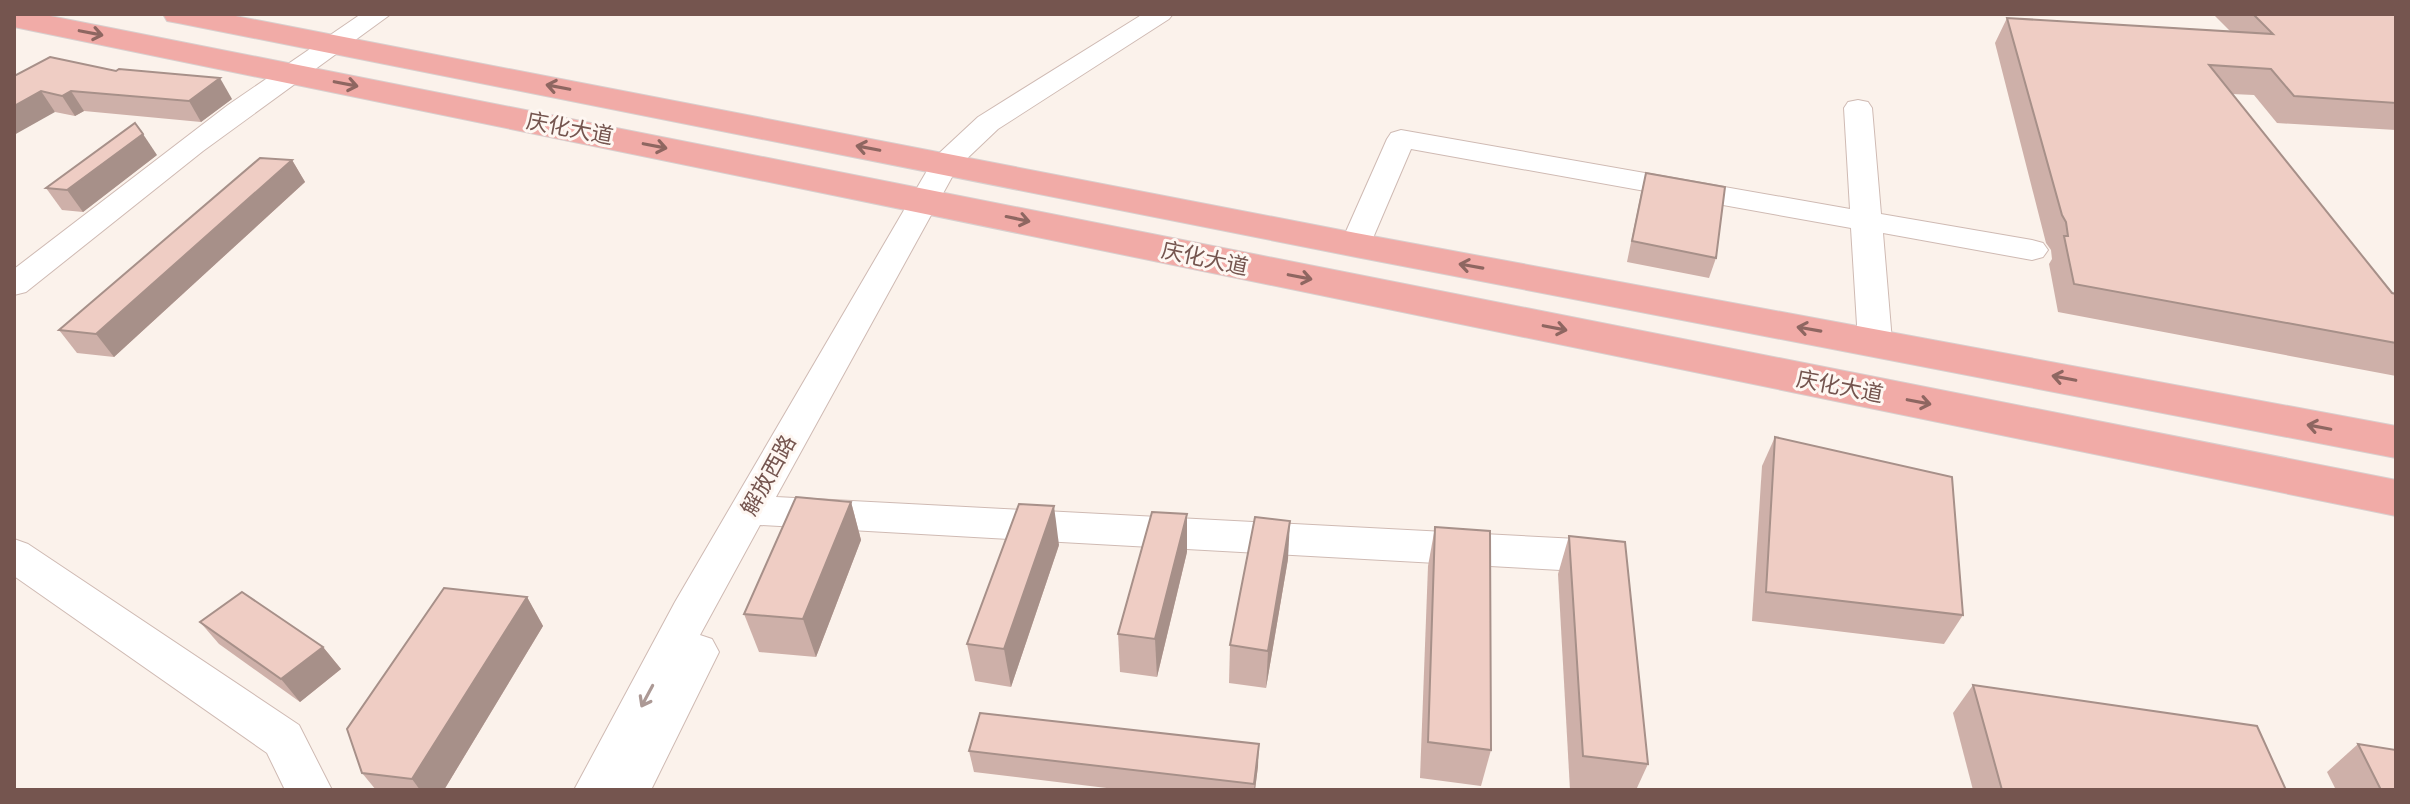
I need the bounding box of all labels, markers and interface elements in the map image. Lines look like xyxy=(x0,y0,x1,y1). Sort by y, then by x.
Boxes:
one-way arrow xyxy=(77,27,103,42)
one-way arrow xyxy=(332,77,358,92)
one-way arrow xyxy=(546,79,571,94)
street label: 庆化大道 xyxy=(524,106,616,150)
one-way arrow xyxy=(642,139,668,154)
one-way arrow xyxy=(856,140,882,155)
one-way arrow xyxy=(1004,213,1030,228)
street label: 庆化大道 xyxy=(1159,235,1251,281)
one-way arrow xyxy=(1458,258,1484,273)
one-way arrow xyxy=(1286,270,1312,285)
one-way arrow xyxy=(1541,321,1567,336)
one-way arrow xyxy=(1797,321,1822,336)
street label: 庆化大道 xyxy=(1794,364,1886,408)
one-way arrow xyxy=(2052,370,2077,385)
one-way arrow xyxy=(1906,395,1932,410)
one-way arrow xyxy=(2307,419,2333,434)
street label: 解放西路 xyxy=(734,430,802,520)
one-way arrow xyxy=(639,683,654,707)

